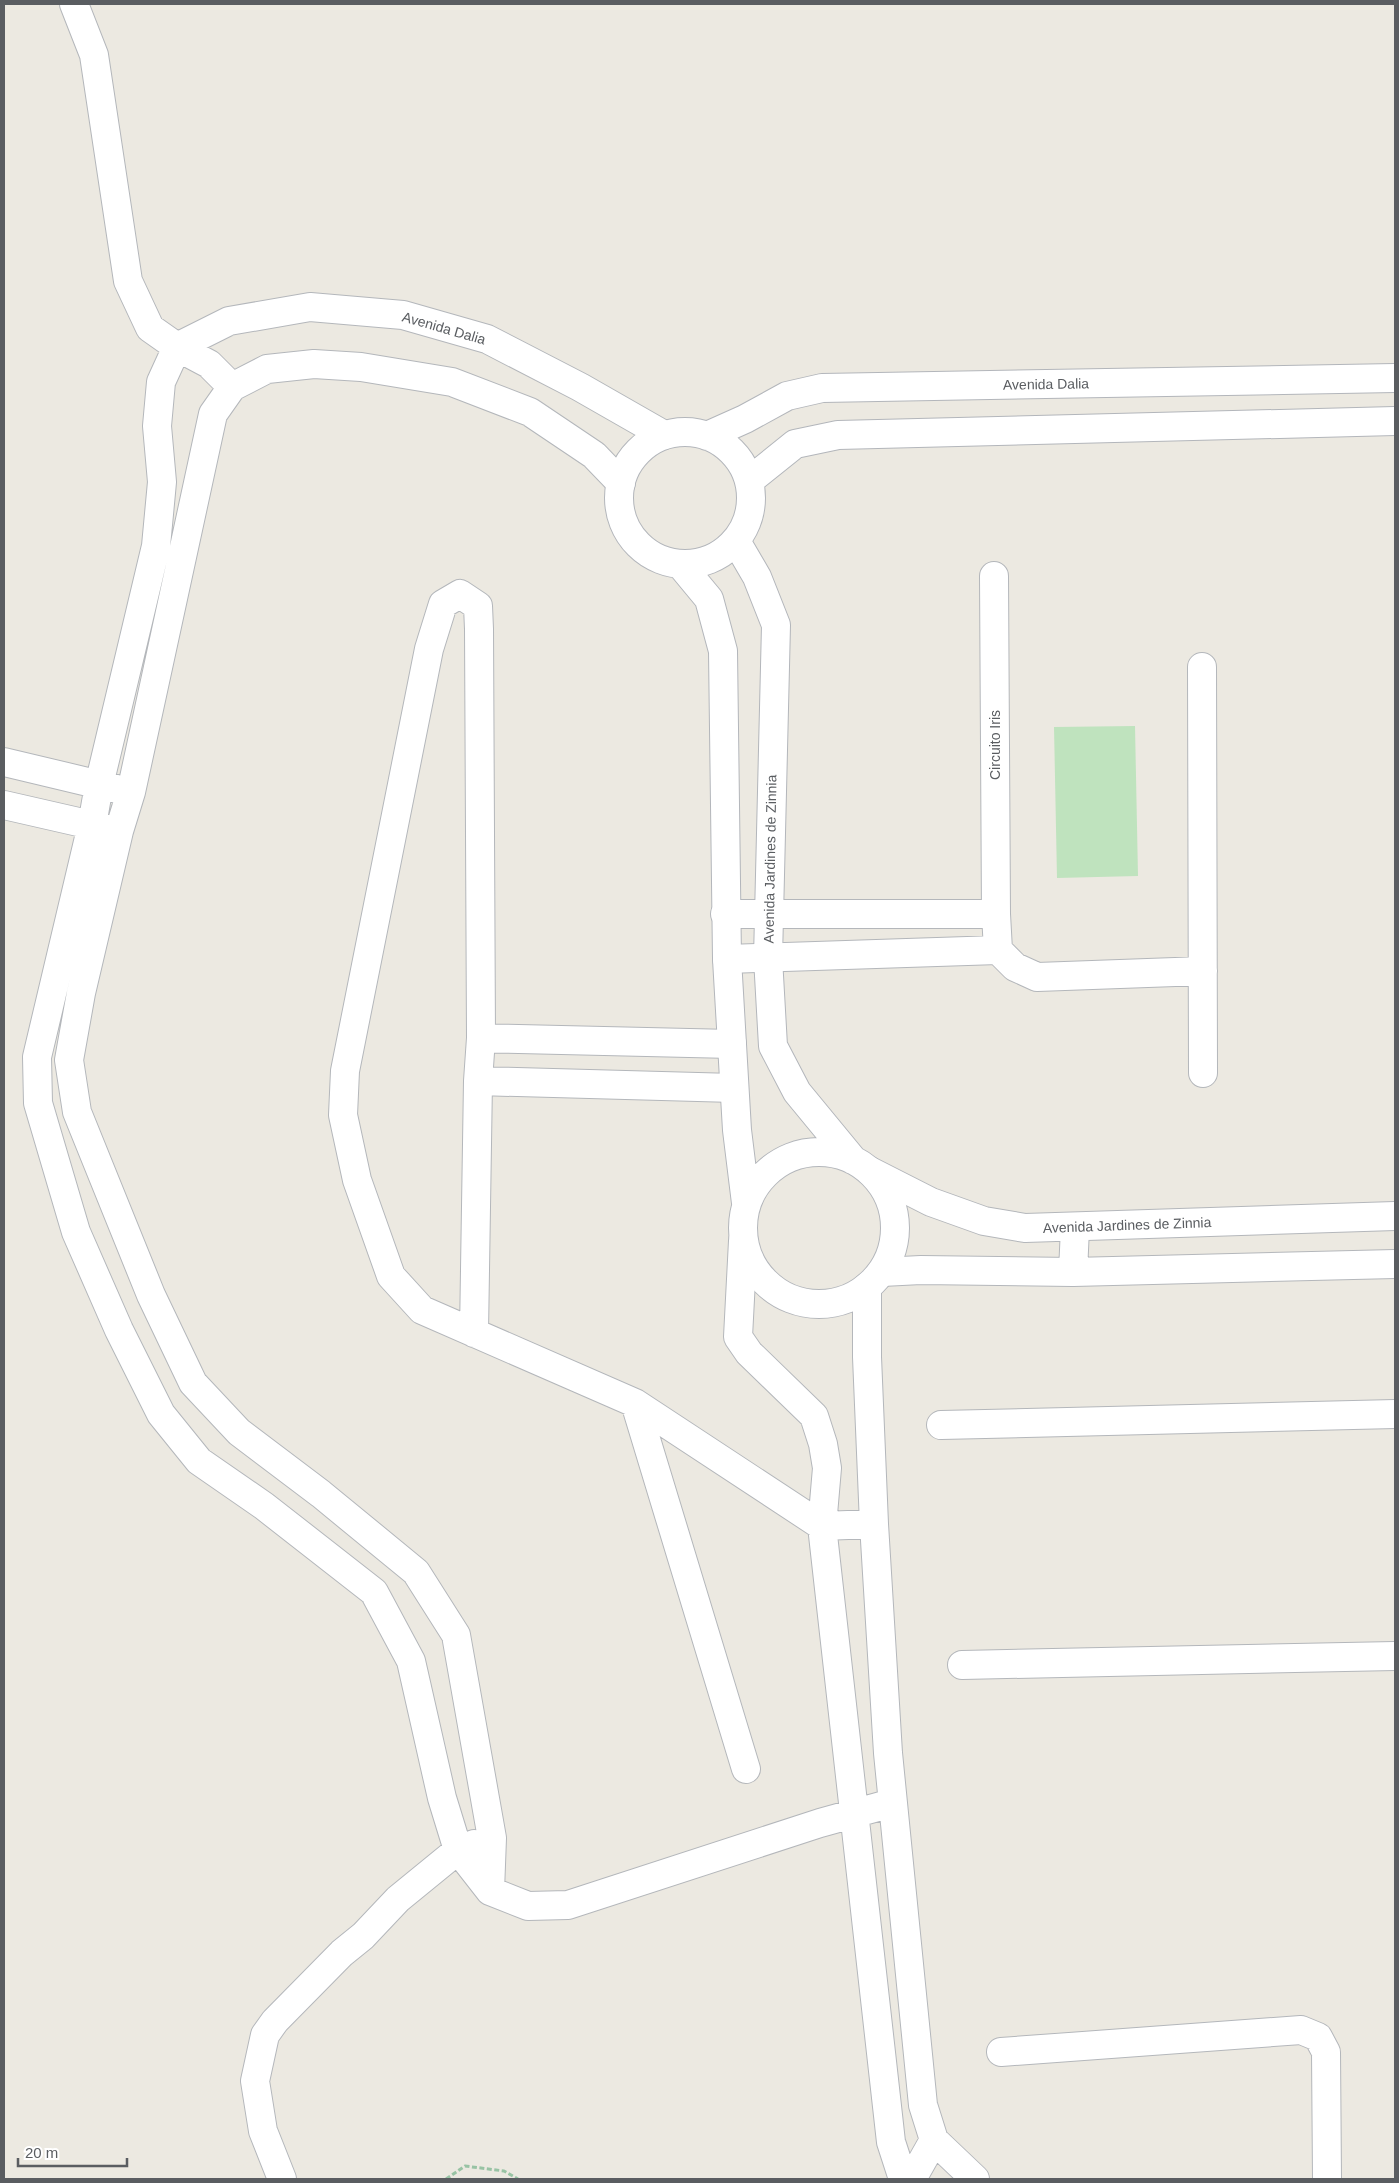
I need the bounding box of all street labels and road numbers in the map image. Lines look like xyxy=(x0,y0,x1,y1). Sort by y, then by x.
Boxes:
street label: Avenida Dalia xyxy=(400,308,488,348)
street label: Avenida Dalia xyxy=(1003,375,1089,393)
street label: Circuito Iris xyxy=(987,710,1003,780)
street label: Avenida Jardines de Zinnia xyxy=(761,774,779,943)
street label: Avenida Jardines de Zinnia xyxy=(1042,1214,1212,1236)

